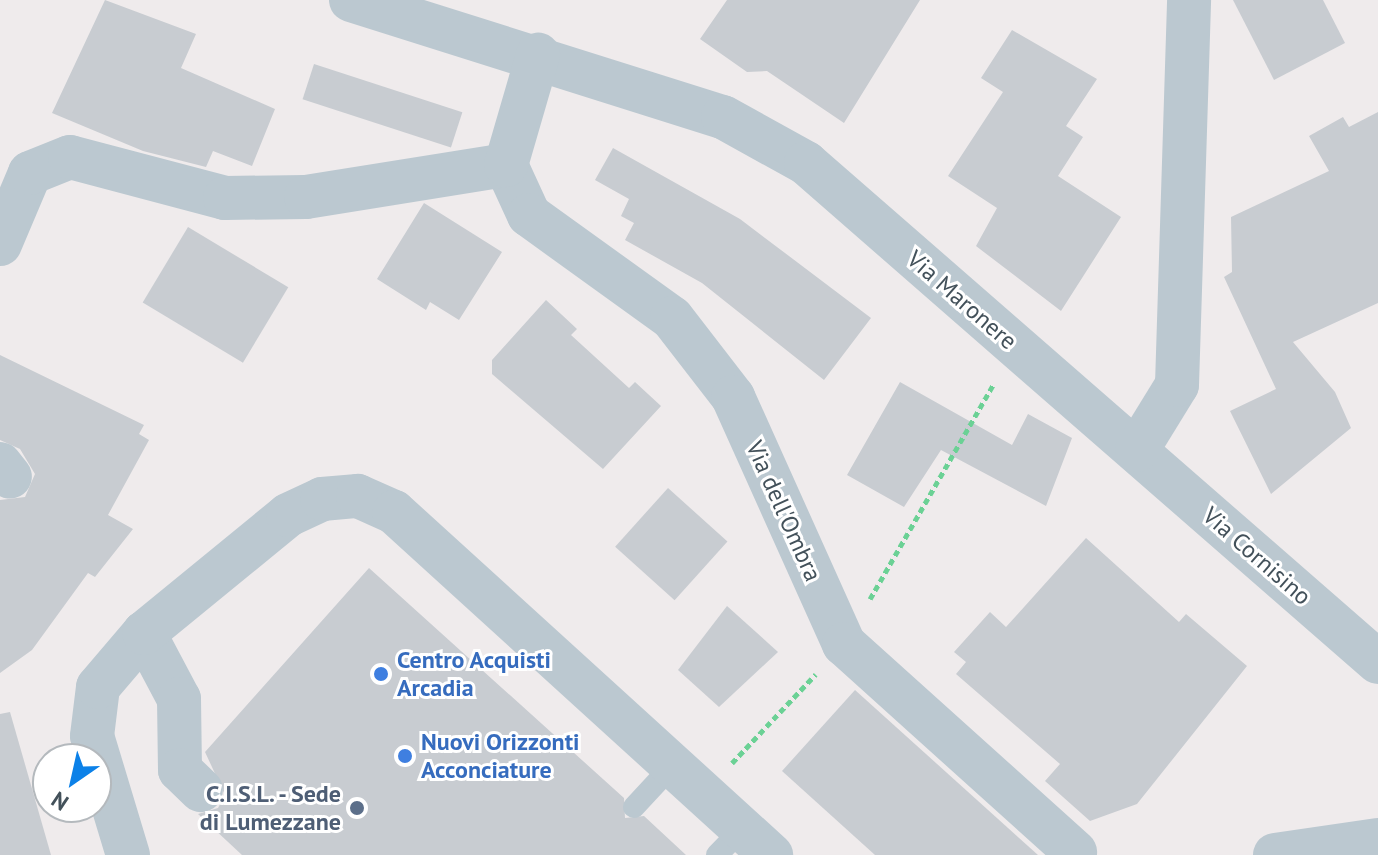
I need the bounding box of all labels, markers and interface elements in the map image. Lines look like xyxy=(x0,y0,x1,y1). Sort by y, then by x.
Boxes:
street label: Via Maronere xyxy=(901,245,1023,355)
street label: Via dell'Ombra xyxy=(740,436,828,586)
street label: Via Cornisino xyxy=(1197,501,1317,611)
place label: Centro Acquisti Arcadia xyxy=(397,646,552,702)
marker: Centro Acquisti Arcadia xyxy=(372,665,390,683)
place label: Nuovi Orizzonti Acconciature xyxy=(421,728,580,784)
north arrow xyxy=(32,743,112,823)
marker: Nuovi Orizzonti Acconciature xyxy=(396,747,414,765)
place label: C.I.S.L. - Sede di Lumezzane xyxy=(200,780,341,836)
text: N xyxy=(46,786,74,817)
marker: C.I.S.L. - Sede di Lumezzane xyxy=(348,799,366,817)

